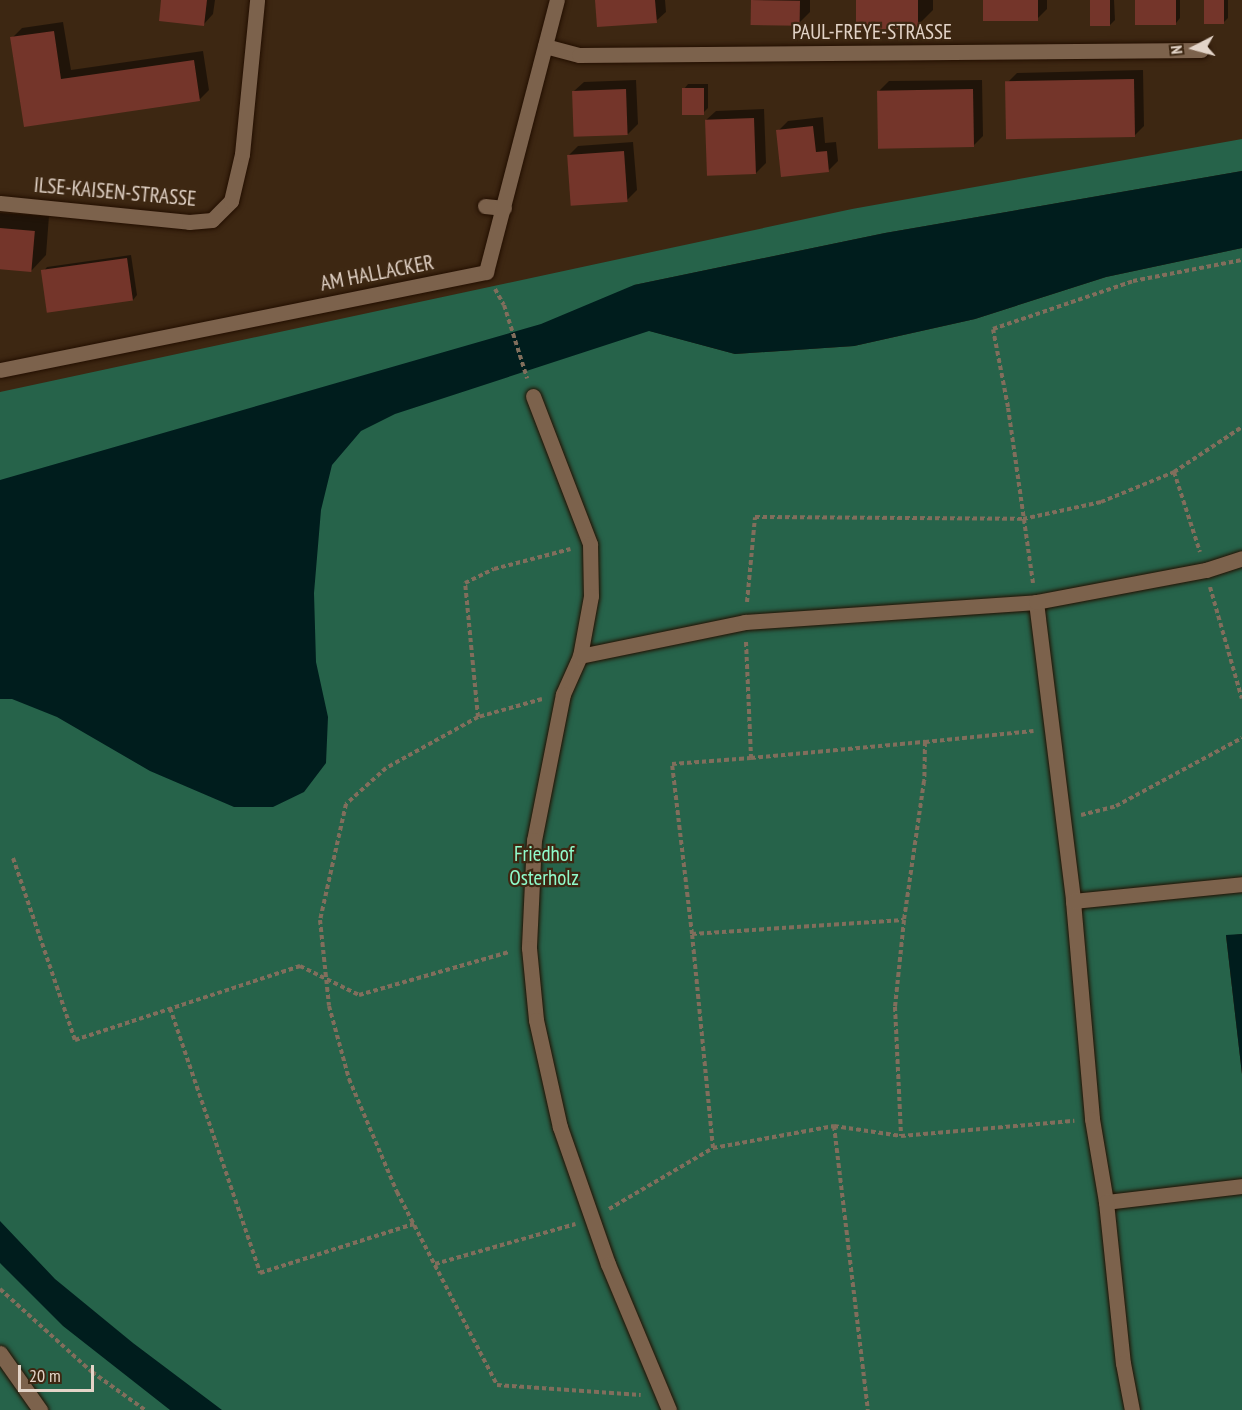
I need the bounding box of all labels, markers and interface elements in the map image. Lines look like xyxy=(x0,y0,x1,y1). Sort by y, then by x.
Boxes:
north arrow xyxy=(1164,18,1224,78)
street label: PAUL-FREYE-STRASSE xyxy=(792,19,952,45)
text: N xyxy=(1166,45,1186,55)
street label: ILSE-KAISEN-STRASSE xyxy=(33,172,197,212)
street label: AM HALLACKER xyxy=(318,250,436,296)
park label: Friedhof Osterholz xyxy=(509,841,579,891)
scale bar xyxy=(21,1353,98,1391)
text: 20 m xyxy=(29,1364,61,1387)

